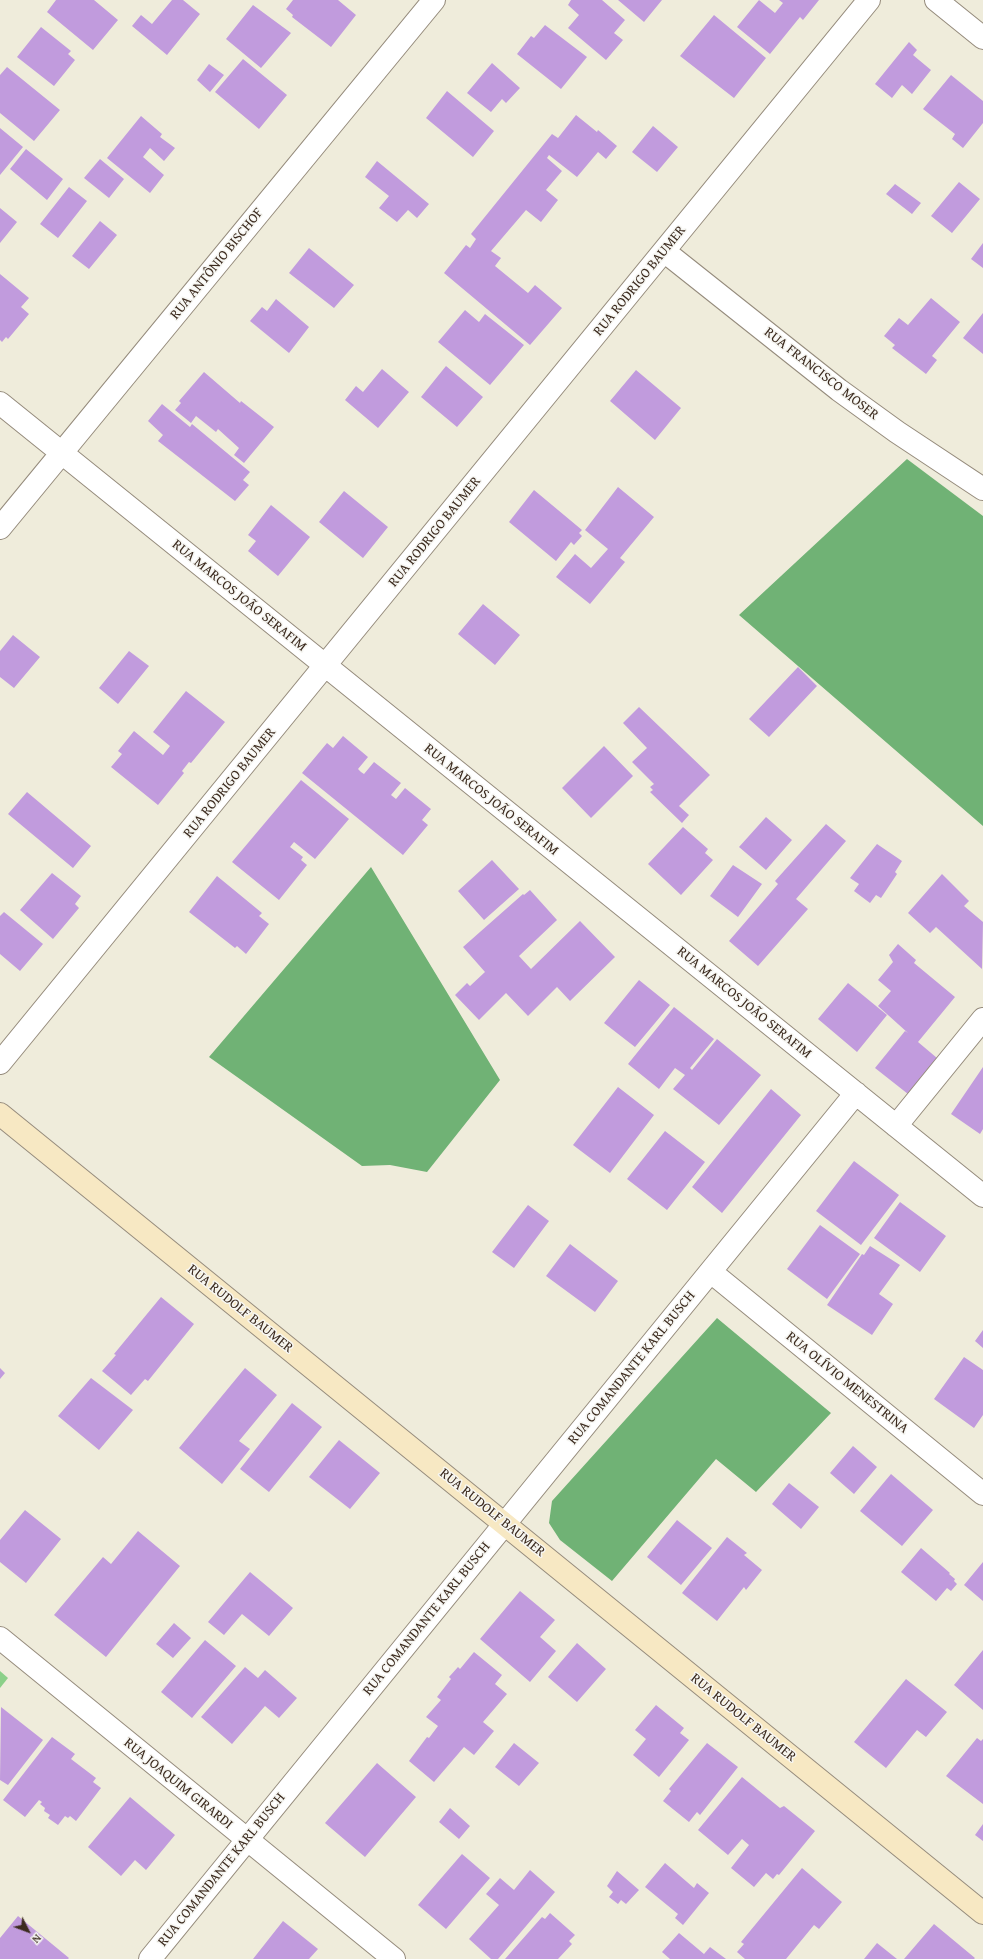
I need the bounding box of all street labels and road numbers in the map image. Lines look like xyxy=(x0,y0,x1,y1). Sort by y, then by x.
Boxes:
street label: RUA ANTÔNIO BISCHOF xyxy=(167,205,267,323)
street label: RUA RODRIGO BAUMER xyxy=(590,222,690,340)
street label: RUA FRANCISCO MOSER xyxy=(760,324,882,424)
street label: RUA RODRIGO BAUMER xyxy=(385,473,485,591)
street label: RUA MARCOS JOÃO SERAFIM xyxy=(168,537,310,655)
street label: RUA RODRIGO BAUMER xyxy=(180,724,280,842)
street label: RUA MARCOS JOÃO SERAFIM xyxy=(420,741,562,859)
street label: RUA MARCOS JOÃO SERAFIM xyxy=(673,944,815,1062)
street label: RUA RUDOLF BAUMER xyxy=(184,1261,296,1357)
street label: RUA COMANDANTE KARL BUSCH xyxy=(565,1288,699,1448)
street label: RUA OLÍVIO MENESTRINA xyxy=(783,1329,911,1437)
street label: RUA RUDOLF BAUMER xyxy=(436,1465,548,1561)
street label: RUA COMANDANTE KARL BUSCH xyxy=(360,1539,494,1699)
street label: RUA RUDOLF BAUMER xyxy=(687,1670,799,1766)
street label: RUA JOAQUIM GIRARDI xyxy=(120,1735,236,1833)
street label: RUA COMANDANTE KARL BUSCH xyxy=(155,1790,289,1950)

